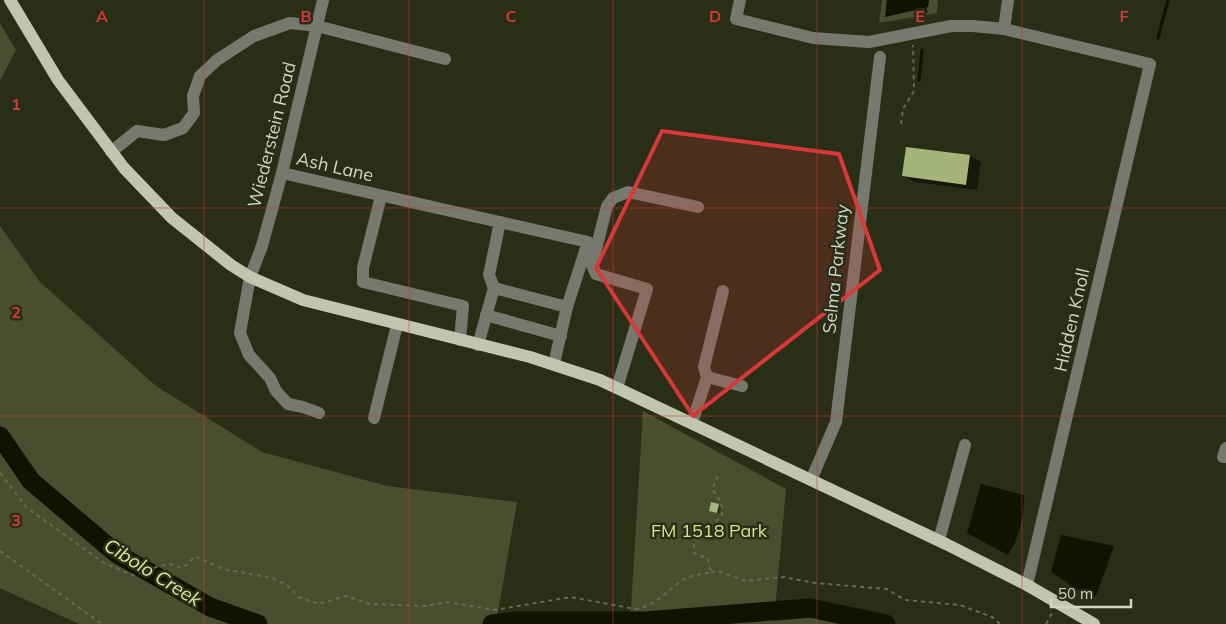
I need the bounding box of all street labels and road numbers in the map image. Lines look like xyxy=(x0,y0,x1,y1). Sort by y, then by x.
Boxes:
street label: Wiederstein Road xyxy=(242,59,301,210)
street label: Ash Lane xyxy=(294,147,376,187)
street label: Selma Parkway xyxy=(817,203,854,335)
street label: Hidden Knoll xyxy=(1048,266,1095,374)

